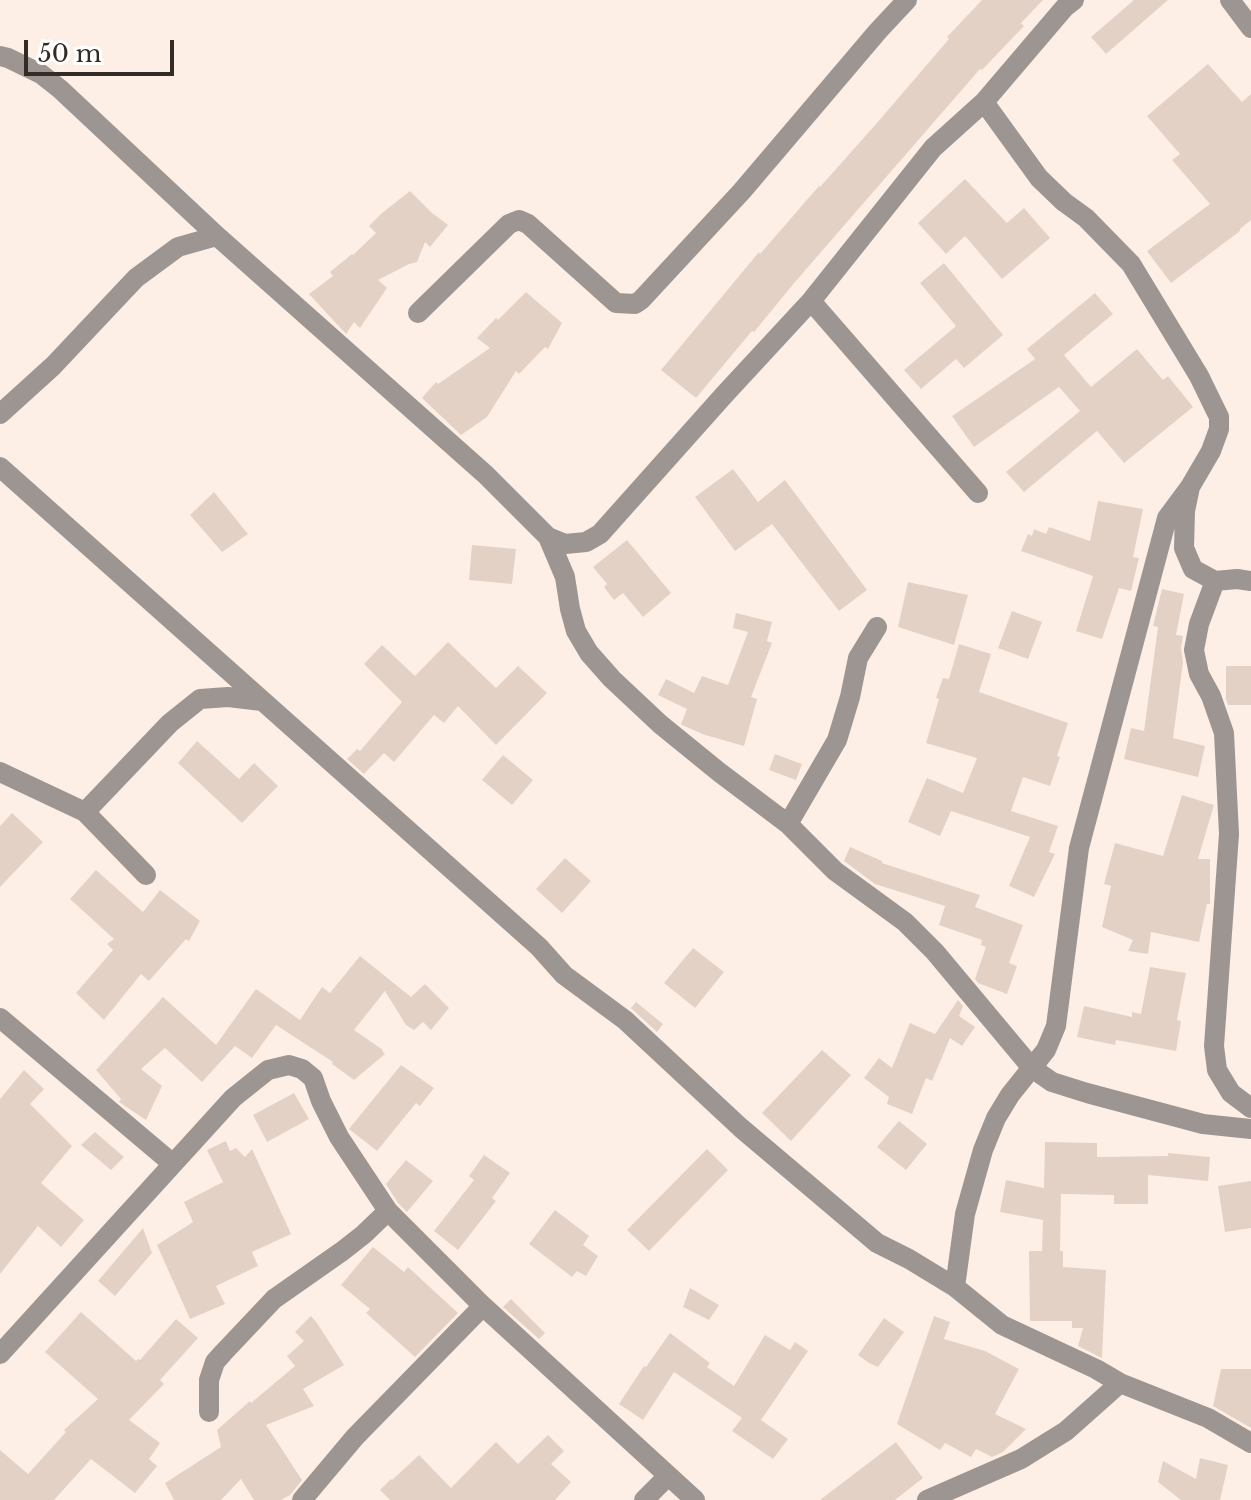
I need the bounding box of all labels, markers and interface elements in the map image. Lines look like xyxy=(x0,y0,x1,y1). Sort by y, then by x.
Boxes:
scale bar xyxy=(28,24,178,74)
text: 50 m xyxy=(38,39,101,68)

